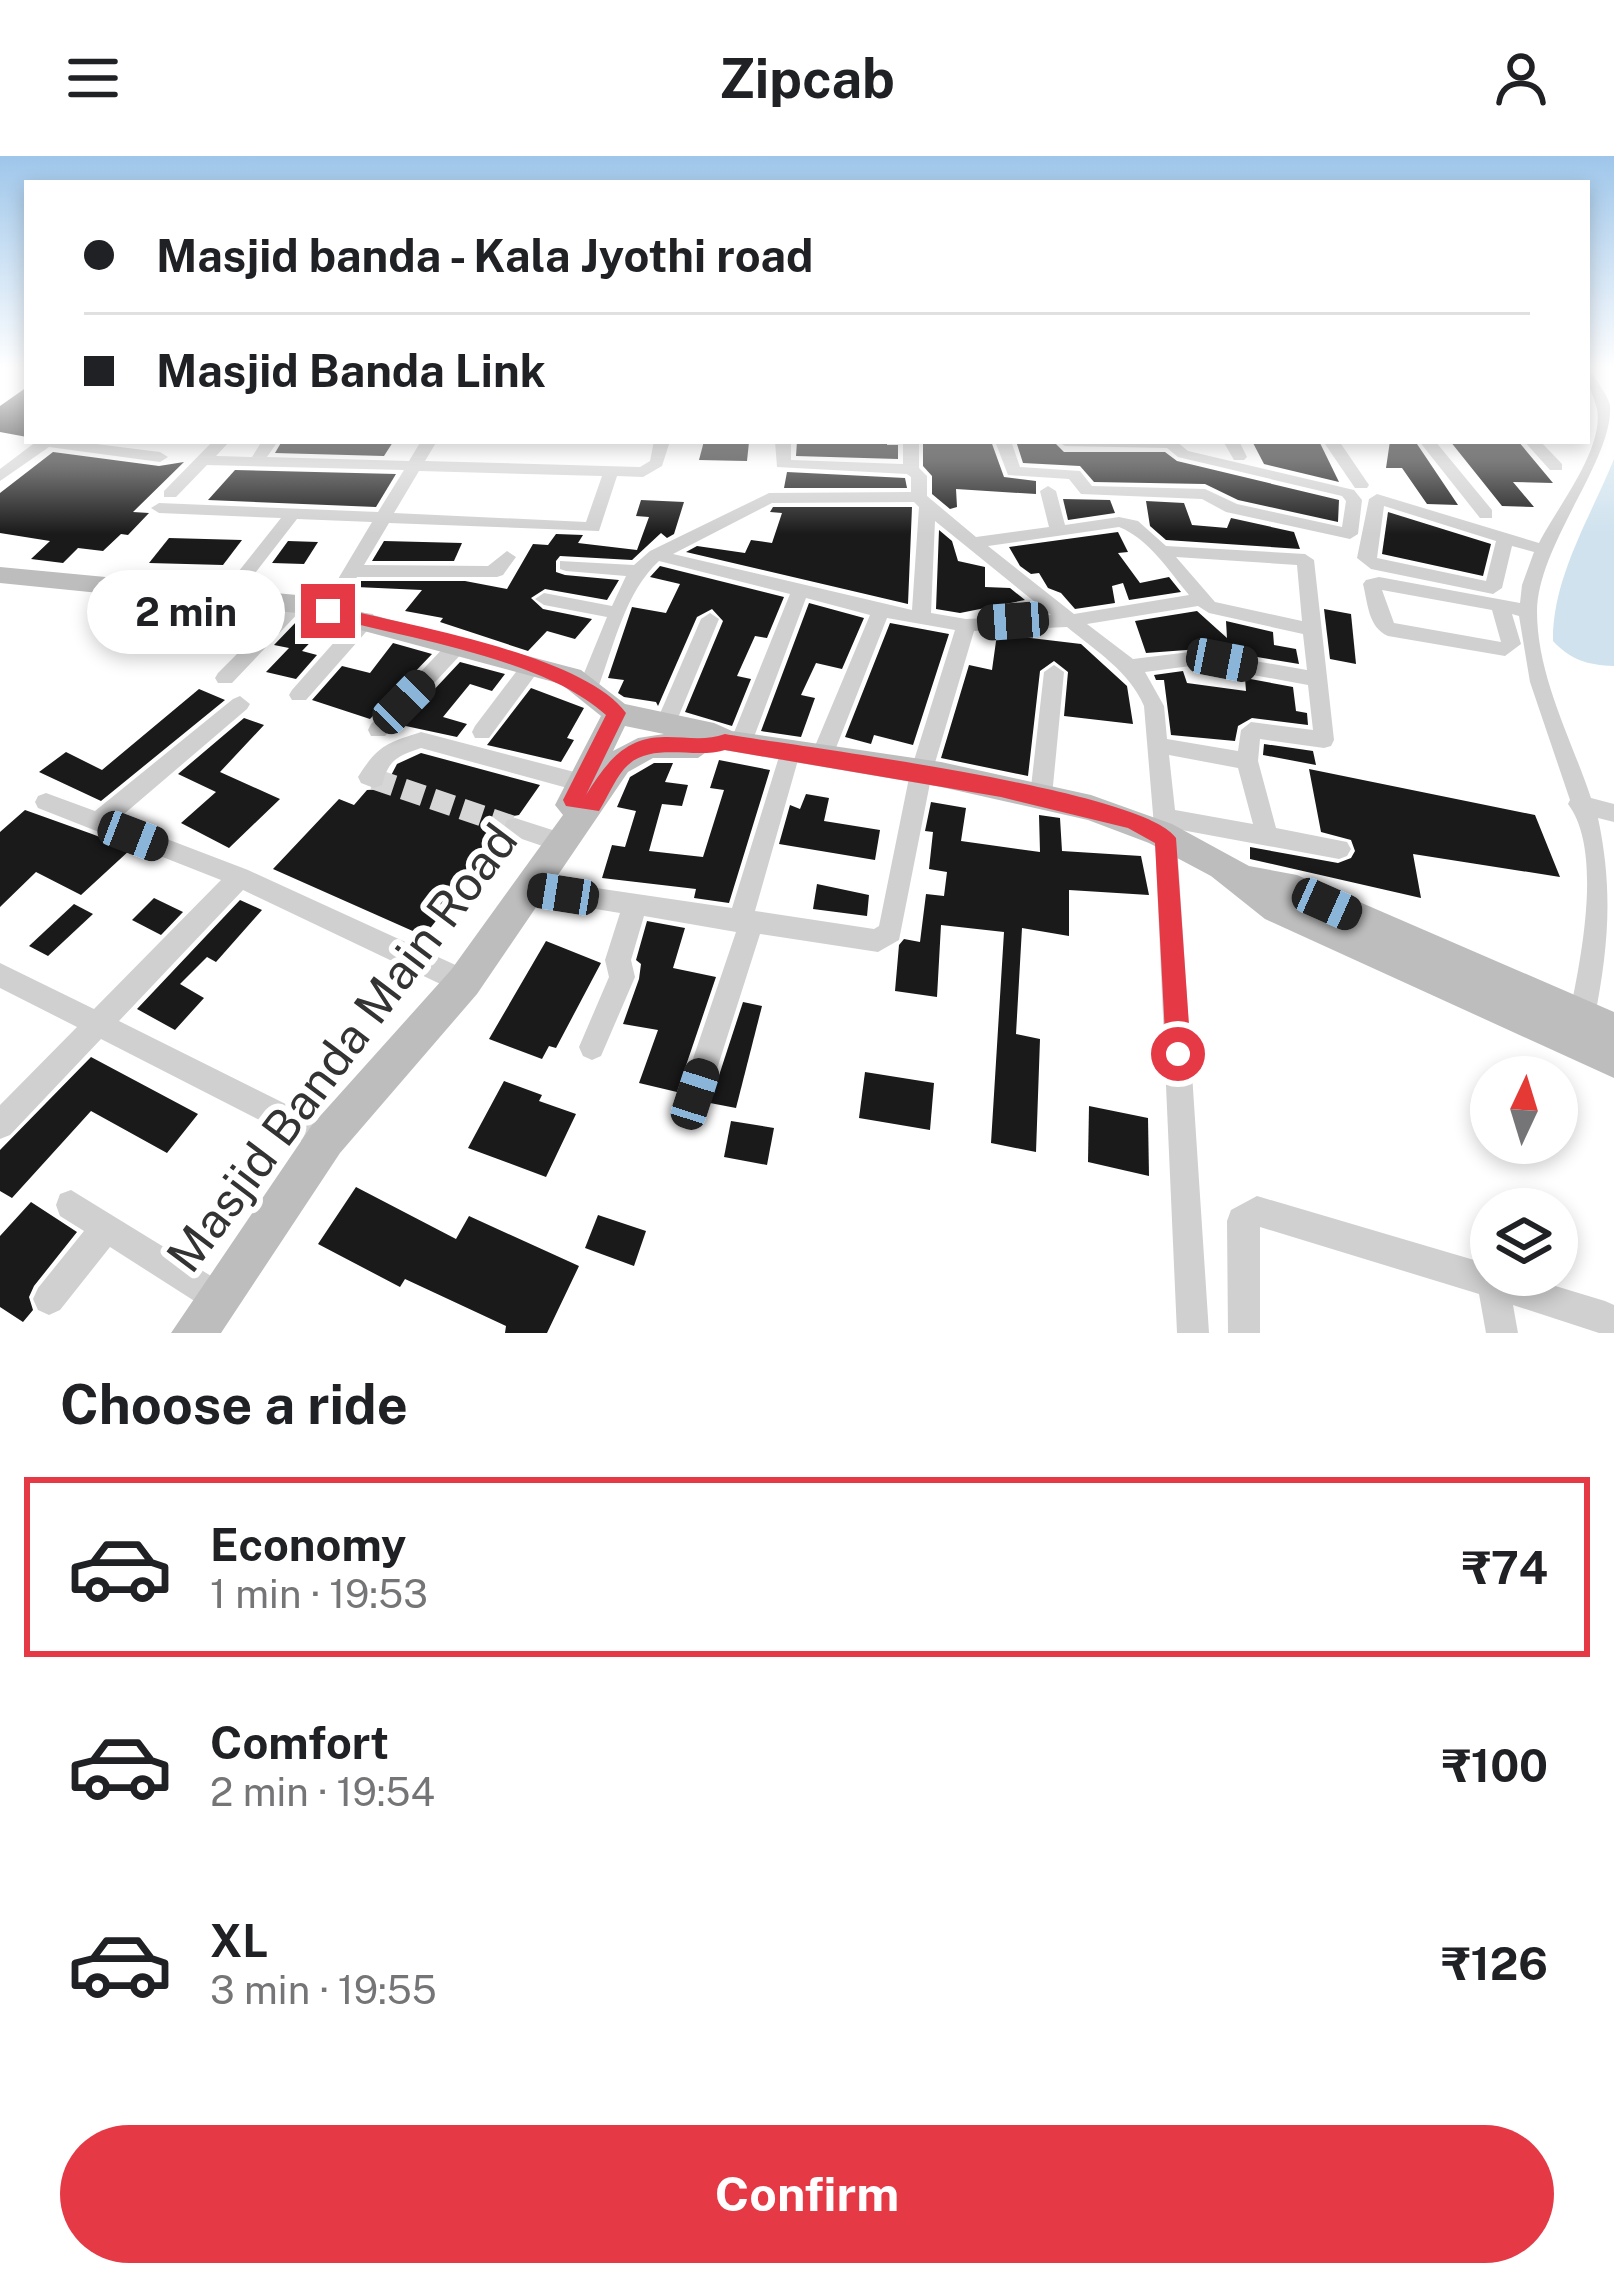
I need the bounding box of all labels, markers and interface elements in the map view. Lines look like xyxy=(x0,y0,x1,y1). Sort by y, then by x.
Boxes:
icon: menu xyxy=(60,45,126,111)
icon: person xyxy=(1488,45,1554,111)
text: Zipcab xyxy=(719,47,895,110)
text: Masjid banda - Kala Jyothi road xyxy=(156,229,813,282)
text: Masjid Banda Link xyxy=(156,344,546,397)
callout: 2 min xyxy=(88,569,286,653)
route end xyxy=(301,584,355,638)
text: 2 min xyxy=(135,589,237,635)
car xyxy=(976,601,1050,641)
car xyxy=(1183,635,1261,685)
car xyxy=(366,664,442,740)
car xyxy=(93,806,173,866)
street label: Masjid Banda Main Road xyxy=(155,813,528,1283)
car xyxy=(525,871,601,917)
car xyxy=(1287,873,1367,935)
route start xyxy=(1151,1027,1205,1081)
car xyxy=(667,1054,723,1134)
north arrow xyxy=(1470,1056,1578,1164)
map controls xyxy=(1470,1056,1578,1296)
button: layers xyxy=(1470,1188,1578,1296)
text: Choose a ride xyxy=(60,1373,408,1436)
icon: car xyxy=(66,1513,174,1621)
text: Economy xyxy=(210,1518,406,1571)
text: ₹74 xyxy=(1462,1541,1548,1594)
text: 1 min · 19:53 xyxy=(210,1571,428,1617)
icon: car xyxy=(66,1711,174,1819)
text: Comfort xyxy=(210,1716,389,1769)
text: ₹100 xyxy=(1442,1739,1548,1792)
text: 2 min · 19:54 xyxy=(210,1769,435,1815)
icon: car xyxy=(66,1909,174,2017)
text: XL xyxy=(210,1914,268,1967)
text: ₹126 xyxy=(1442,1937,1548,1990)
text: 3 min · 19:55 xyxy=(210,1967,437,2013)
button: Confirm xyxy=(60,2125,1554,2263)

